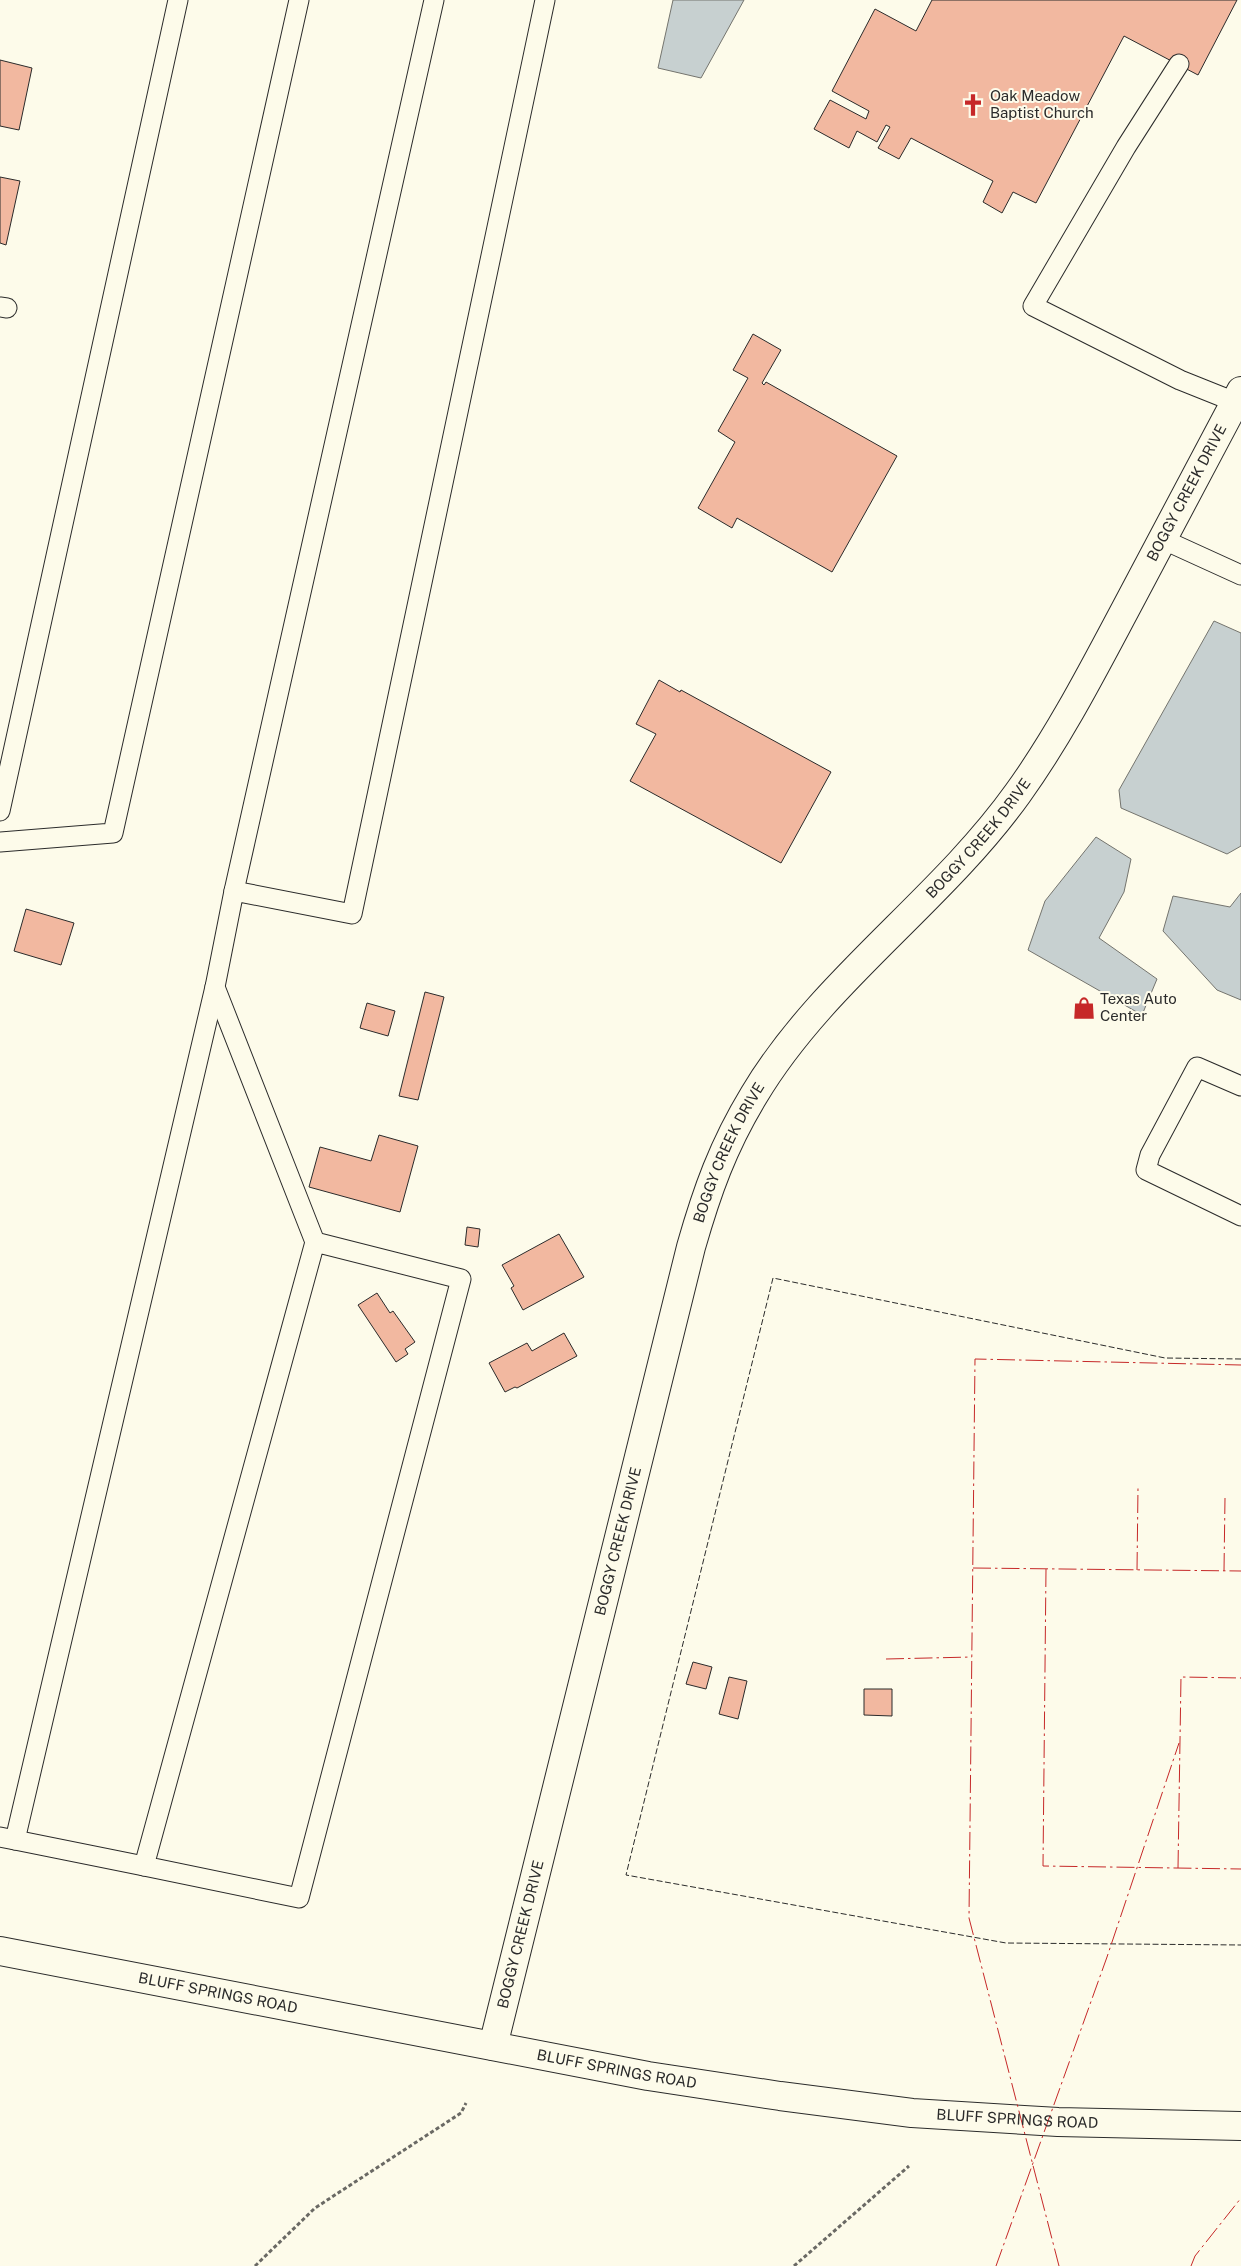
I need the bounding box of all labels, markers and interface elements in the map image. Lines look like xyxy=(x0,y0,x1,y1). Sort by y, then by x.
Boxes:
place label: Oak Meadow Baptist Church xyxy=(990,87,1094,121)
church icon: Oak Meadow Baptist Church xyxy=(960,92,986,118)
street label: BOGGY CREEK DRIVE xyxy=(1143,421,1230,564)
street label: BOGGY CREEK DRIVE xyxy=(922,775,1034,901)
place label: Texas Auto Center xyxy=(1100,990,1177,1024)
shop icon: Texas Auto Center xyxy=(1071,995,1097,1021)
street label: BOGGY CREEK DRIVE xyxy=(690,1079,768,1225)
street label: BOGGY CREEK DRIVE xyxy=(591,1465,644,1617)
street label: BOGGY CREEK DRIVE xyxy=(494,1858,547,2010)
street label: BLUFF SPRINGS ROAD xyxy=(137,1969,299,2016)
street label: BLUFF SPRINGS ROAD xyxy=(536,2046,698,2091)
street label: BLUFF SPRINGS ROAD xyxy=(936,2106,1098,2131)

